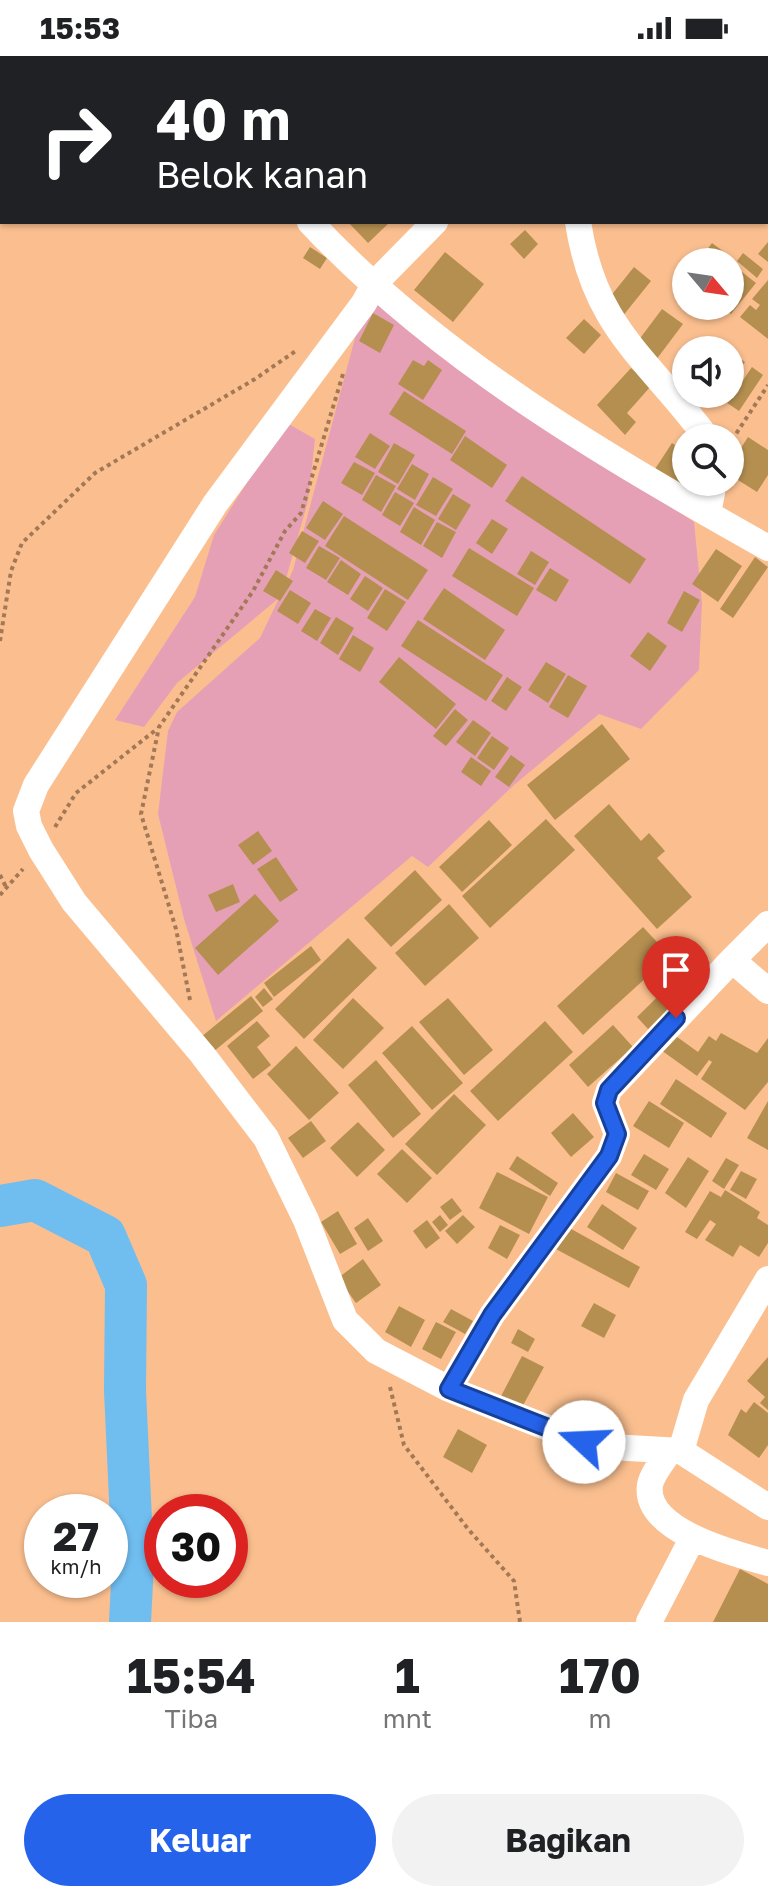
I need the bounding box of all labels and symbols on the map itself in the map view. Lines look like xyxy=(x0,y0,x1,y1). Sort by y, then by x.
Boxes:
north arrow xyxy=(672,248,744,320)
pin xyxy=(642,936,710,1018)
position arrow xyxy=(542,1400,626,1484)
speed limit sign: 30 xyxy=(144,1494,248,1598)

